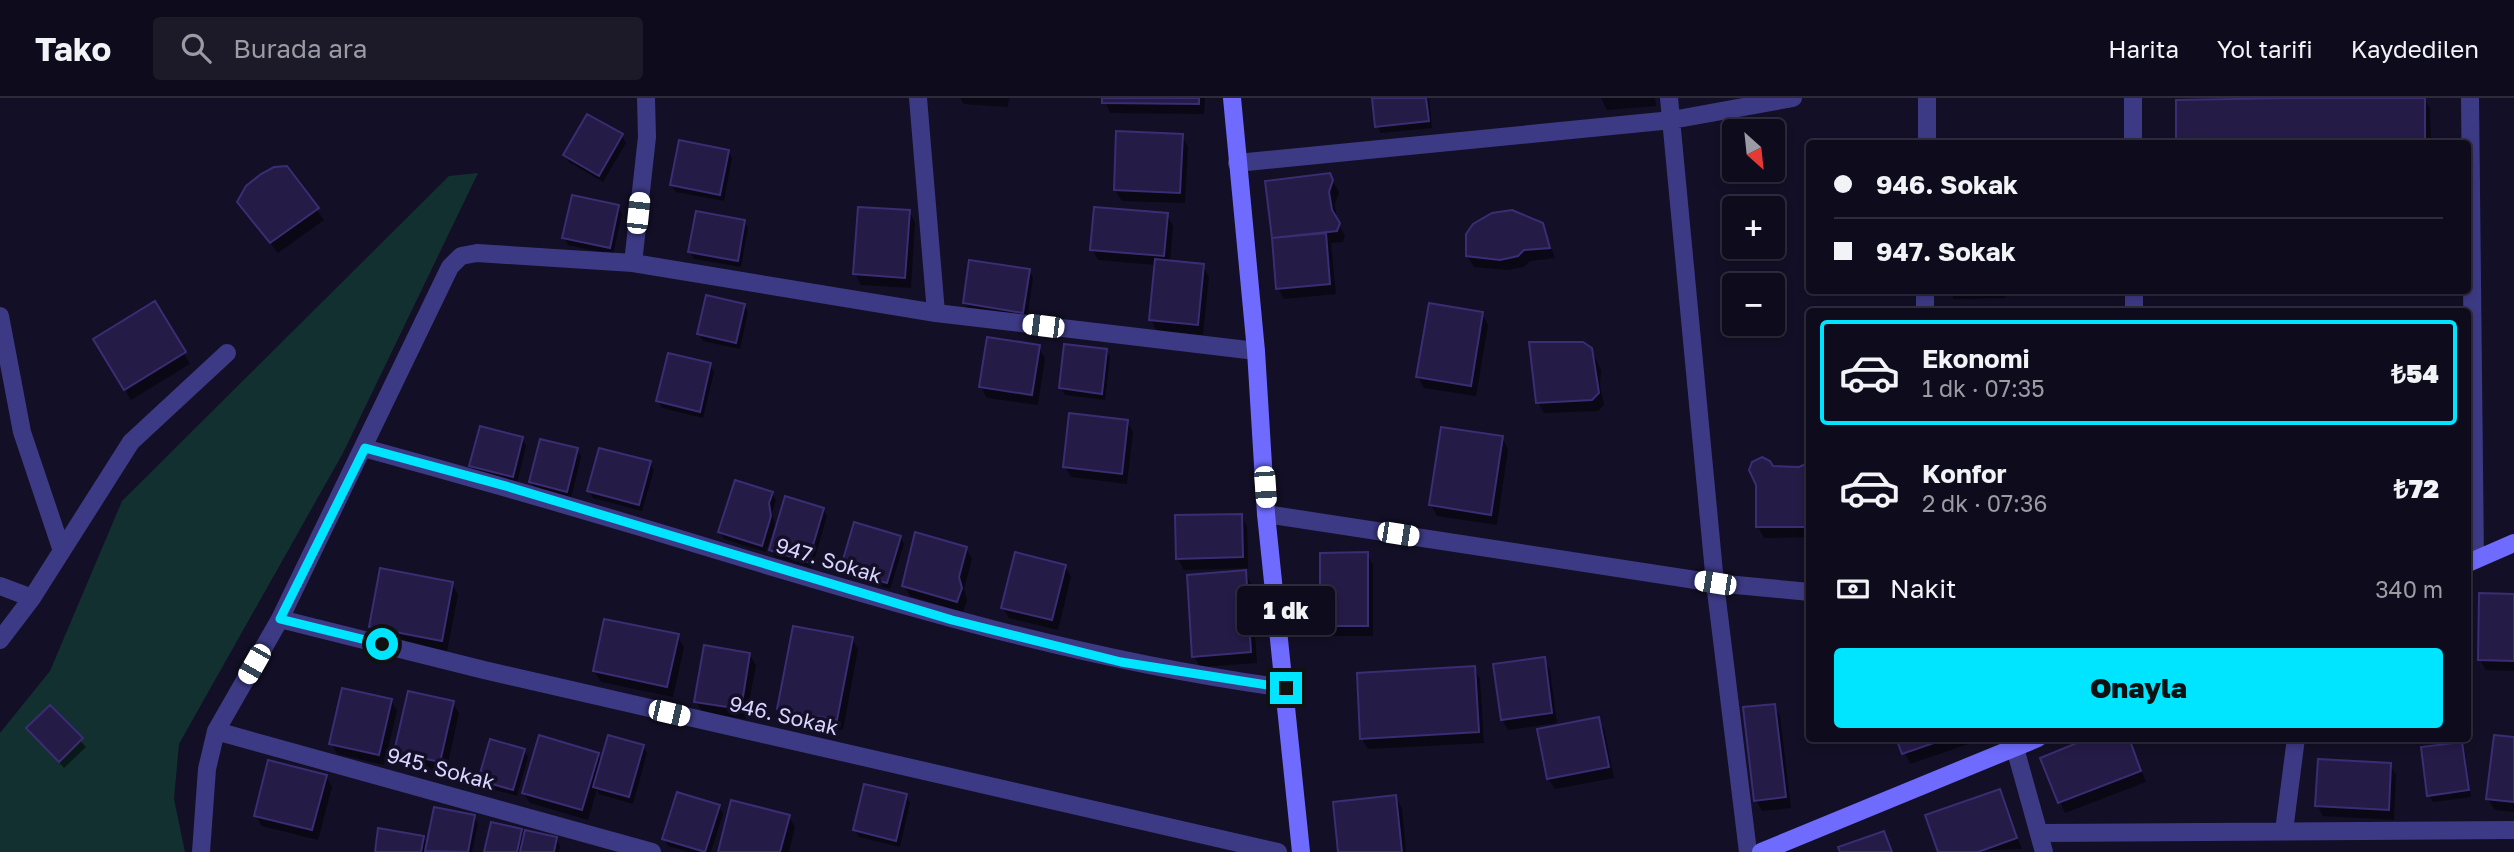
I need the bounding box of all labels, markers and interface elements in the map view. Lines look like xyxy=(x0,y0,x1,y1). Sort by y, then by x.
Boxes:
search box xyxy=(153,17,643,80)
text: Tako xyxy=(35,29,111,68)
icon: search xyxy=(177,29,215,67)
text: Burada ara xyxy=(233,33,367,64)
text: Harita xyxy=(2108,34,2179,63)
text: Yol tarifi xyxy=(2217,34,2313,63)
text: Kaydedilen xyxy=(2351,34,2479,63)
north arrow xyxy=(1722,119,1785,182)
map controls xyxy=(1722,119,1785,336)
text: 946. Sokak xyxy=(1876,169,2018,200)
car xyxy=(626,191,651,235)
button: + xyxy=(1722,196,1785,259)
text: 947. Sokak xyxy=(1876,236,2016,267)
button: − xyxy=(1722,273,1785,336)
car xyxy=(1021,313,1066,339)
icon: car xyxy=(1838,341,1901,404)
text: Ekonomi xyxy=(1922,343,2030,374)
text: ₺54 xyxy=(2391,358,2439,389)
text: 1 dk · 07:35 xyxy=(1922,374,2045,402)
icon: car xyxy=(1838,456,1901,519)
text: Konfor xyxy=(1922,458,2007,489)
car xyxy=(1254,465,1277,509)
text: ₺72 xyxy=(2394,473,2439,504)
text: 2 dk · 07:36 xyxy=(1922,489,2047,517)
car xyxy=(1376,520,1421,548)
street label: 947. Sokak xyxy=(773,532,885,588)
car xyxy=(1693,569,1738,597)
icon: cash xyxy=(1834,570,1872,608)
text: Nakit xyxy=(1890,573,1957,604)
text: 340 m xyxy=(2375,575,2443,603)
callout: 1 dk xyxy=(1237,587,1335,636)
text: 1 dk xyxy=(1263,596,1309,624)
route start xyxy=(366,628,398,660)
car xyxy=(235,641,274,687)
button: Onayla xyxy=(1834,648,2443,728)
route end xyxy=(1270,672,1302,704)
street label: 946. Sokak xyxy=(727,690,841,740)
car xyxy=(647,698,692,728)
street label: 945. Sokak xyxy=(384,741,498,795)

